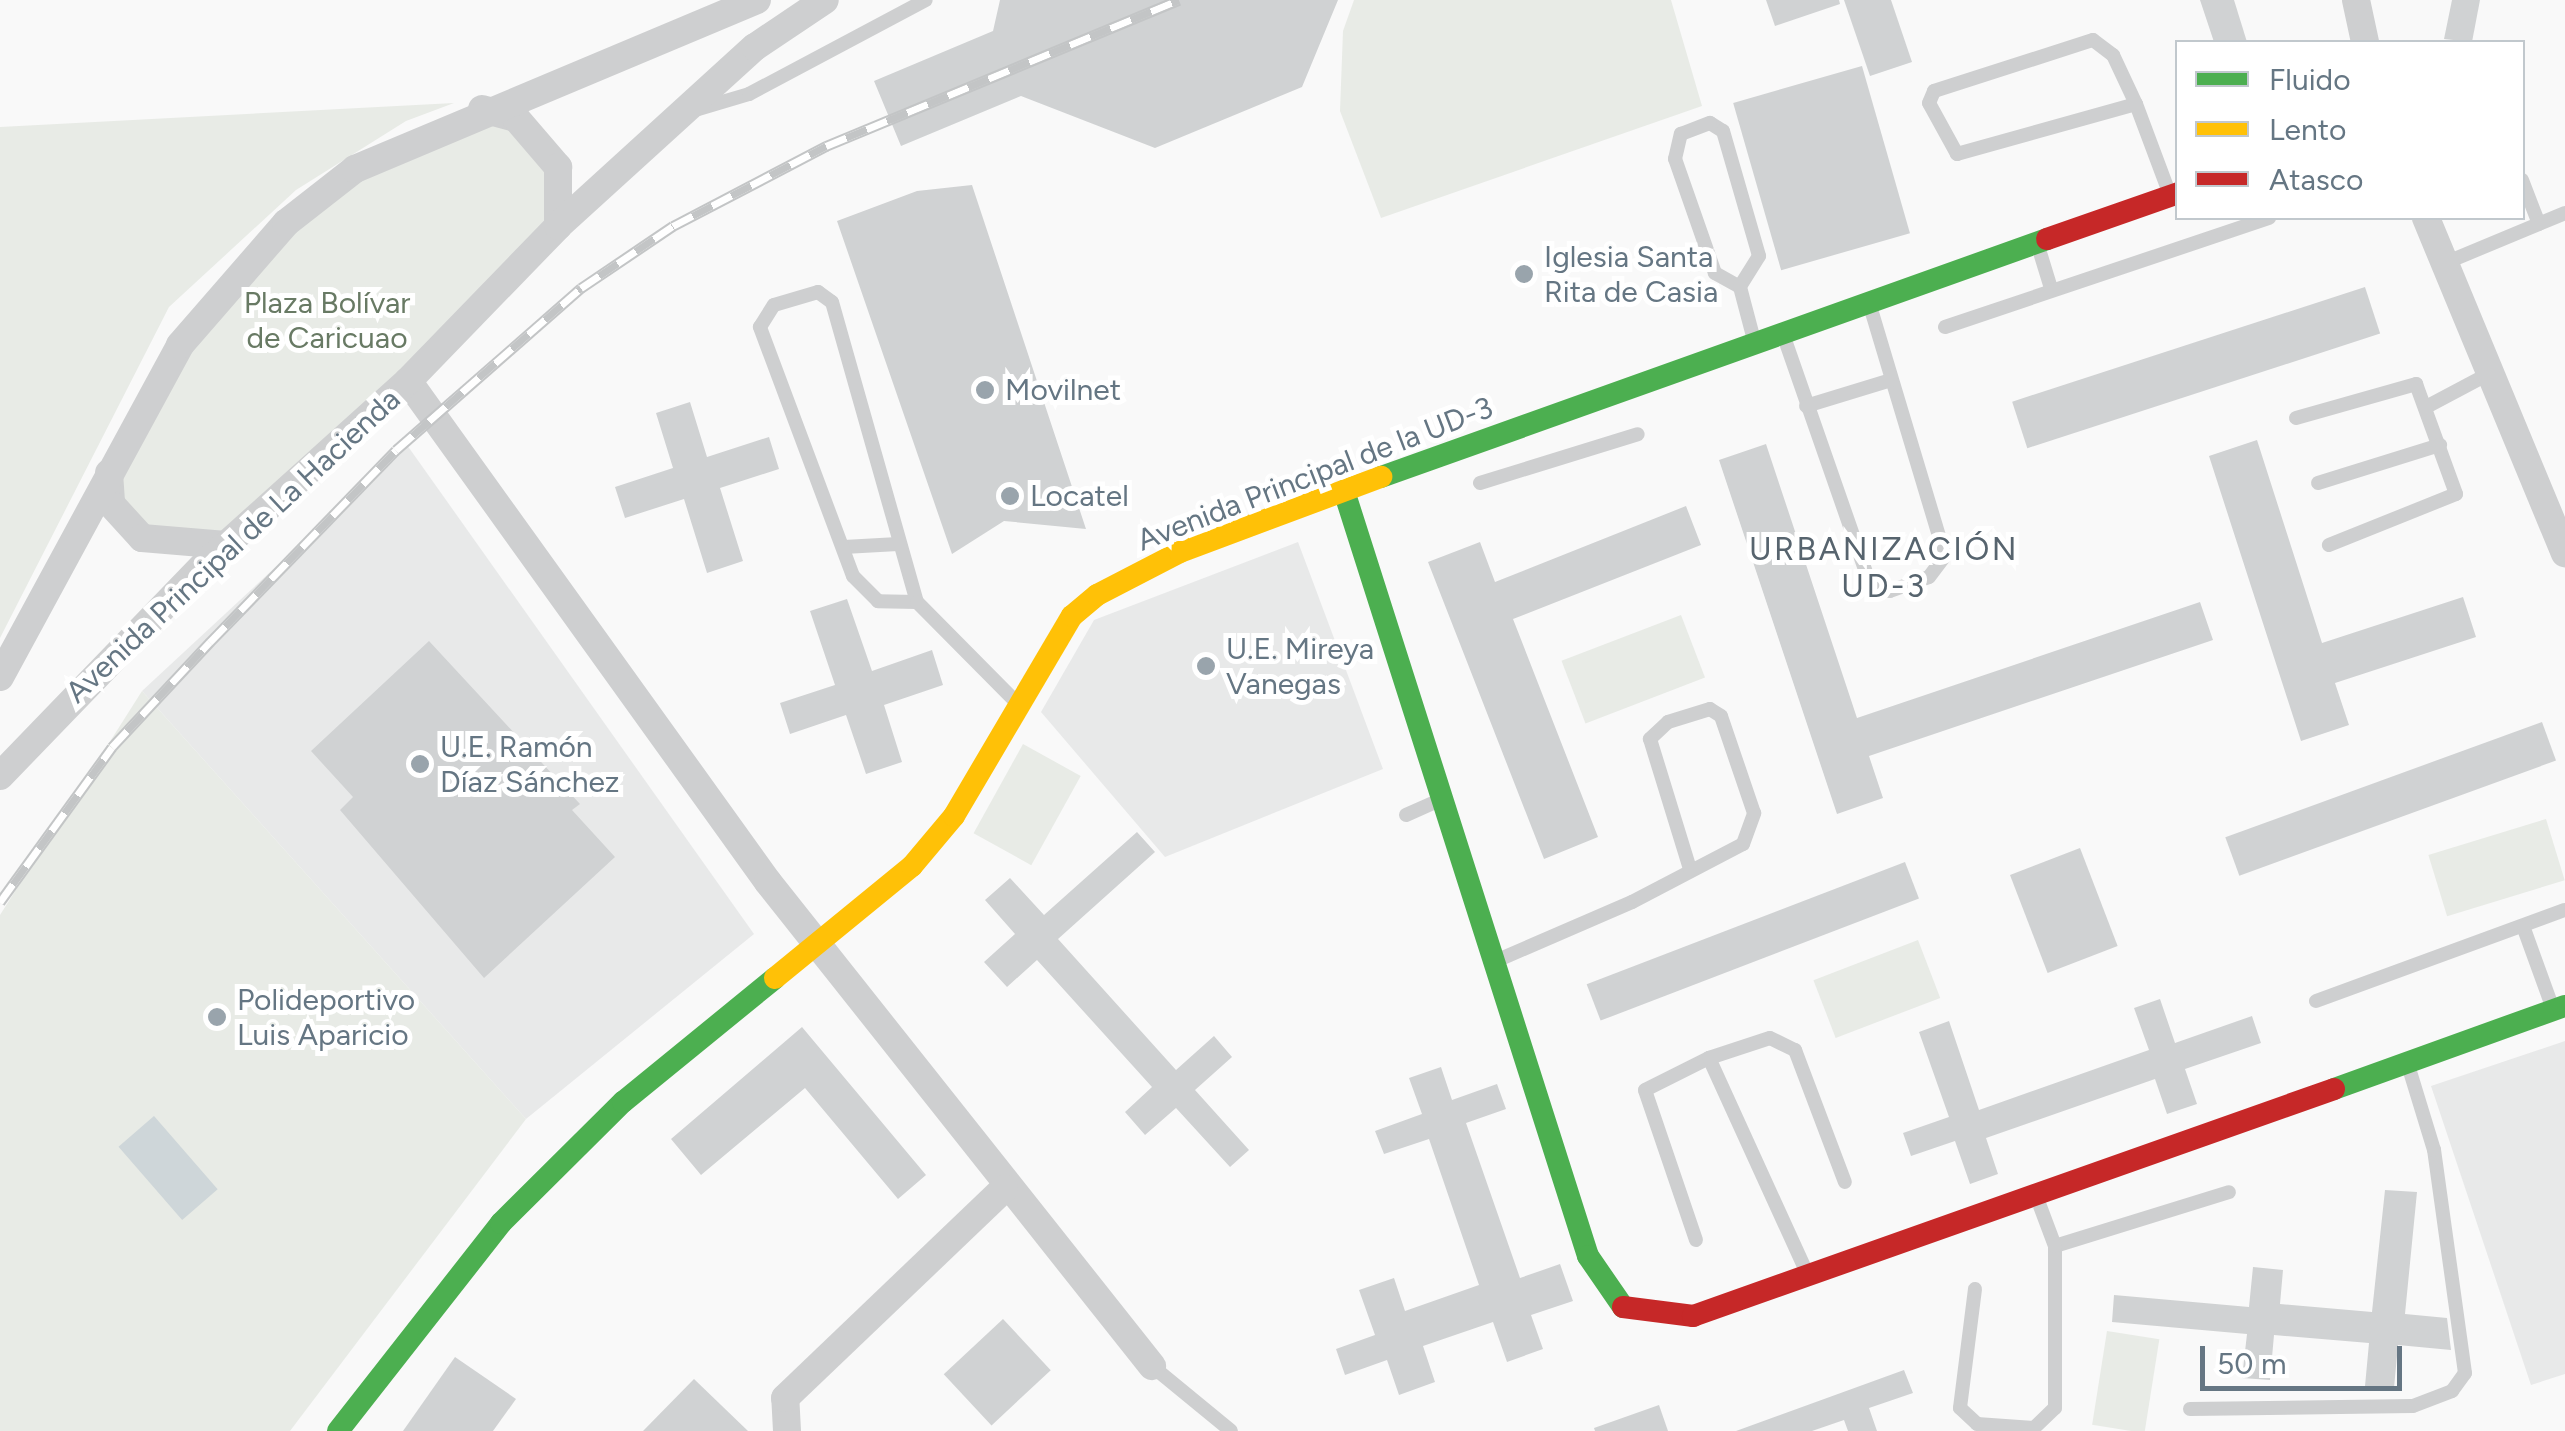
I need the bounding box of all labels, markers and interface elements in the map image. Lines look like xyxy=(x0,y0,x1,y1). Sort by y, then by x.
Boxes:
legend xyxy=(2175,40,2525,220)
text: Fluido xyxy=(2269,61,2351,98)
text: Lento xyxy=(2269,111,2346,148)
text: Atasco xyxy=(2269,161,2364,198)
place label: Iglesia Santa Rita de Casia xyxy=(1544,239,1718,310)
marker: Iglesia Santa Rita de Casia xyxy=(1513,263,1535,285)
park label: Plaza Bolívar de Caricuao xyxy=(244,285,410,356)
place label: Movilnet xyxy=(1005,372,1121,408)
marker: Movilnet xyxy=(974,379,996,401)
street label: Avenida Principal de La Hacienda xyxy=(59,382,407,710)
street label: Avenida Principal de la UD-3 xyxy=(1132,389,1498,559)
place label: Locatel xyxy=(1030,478,1129,514)
marker: Locatel xyxy=(999,485,1021,507)
district label: URBANIZACIÓN UD-3 xyxy=(1749,531,2019,606)
place label: U.E. Mireya Vanegas xyxy=(1226,631,1374,702)
marker: U.E. Mireya Vanegas xyxy=(1195,655,1217,677)
place label: U.E. Ramón Díaz Sánchez xyxy=(440,729,620,800)
marker: U.E. Ramón Díaz Sánchez xyxy=(409,753,431,775)
place label: Polideportivo Luis Aparicio xyxy=(237,982,415,1052)
marker: Polideportivo Luis Aparicio xyxy=(206,1006,228,1028)
scale bar xyxy=(2205,1326,2408,1388)
text: 50 m xyxy=(2217,1345,2286,1382)

